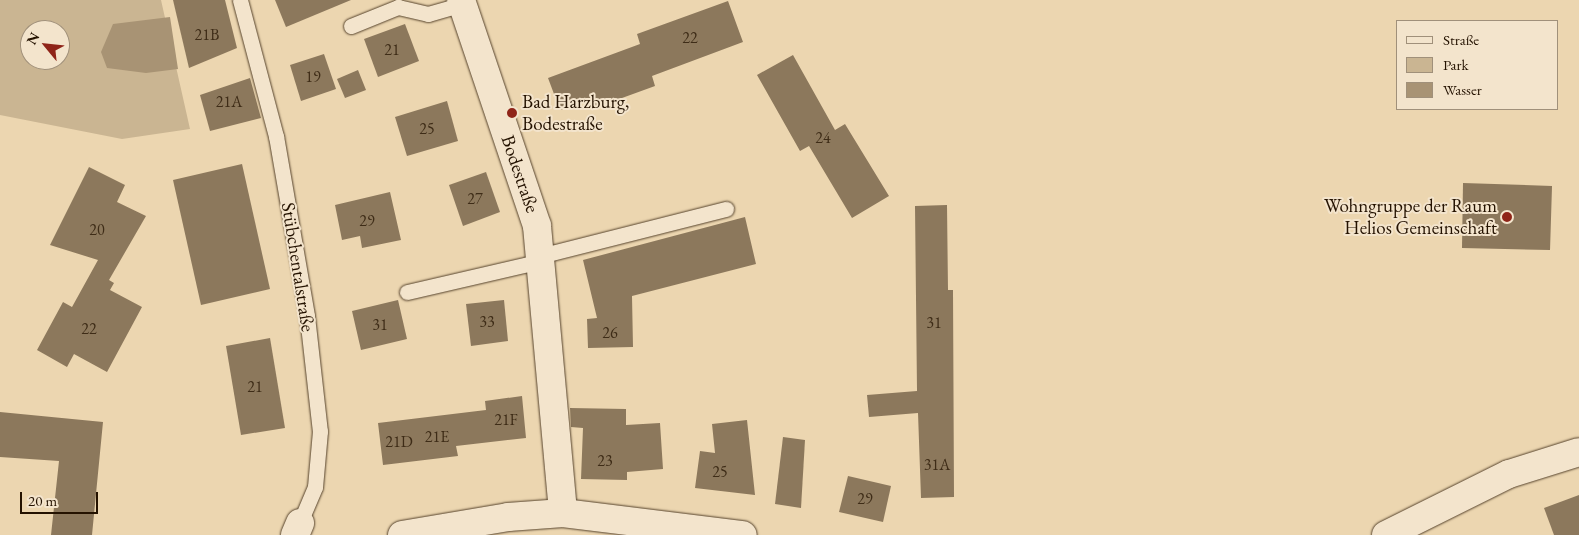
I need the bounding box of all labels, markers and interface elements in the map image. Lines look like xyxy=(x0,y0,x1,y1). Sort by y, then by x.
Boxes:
north arrow xyxy=(20,20,70,70)
legend xyxy=(1396,20,1559,110)
house number: 21B xyxy=(195,25,219,45)
house number: 22 xyxy=(682,28,698,48)
text: N xyxy=(22,29,43,48)
text: Straße xyxy=(1443,30,1479,49)
house number: 21 xyxy=(384,40,400,60)
text: Park xyxy=(1443,55,1469,74)
house number: 19 xyxy=(305,67,321,87)
text: Wasser xyxy=(1443,80,1482,99)
place label: Bad Harzburg, Bodestraße xyxy=(522,91,629,135)
house number: 21A xyxy=(216,92,242,112)
marker: Bad Harzburg, Bodestraße xyxy=(506,107,518,119)
house number: 25 xyxy=(419,119,435,139)
house number: 24 xyxy=(815,128,831,148)
street label: Bodestraße xyxy=(496,132,544,216)
house number: 27 xyxy=(467,189,483,209)
place label: Wohngruppe der Raum Helios Gemeinschaft xyxy=(1324,195,1497,239)
street label: Stübchentalstraße xyxy=(277,201,319,333)
house number: 29 xyxy=(359,211,375,231)
marker: Wohngruppe der Raum Helios Gemeinschaft xyxy=(1501,211,1513,223)
house number: 20 xyxy=(89,220,105,240)
house number: 33 xyxy=(479,312,495,332)
house number: 31 xyxy=(926,313,942,333)
house number: 31 xyxy=(372,315,388,335)
house number: 22 xyxy=(81,319,97,339)
house number: 26 xyxy=(602,323,618,343)
house number: 21 xyxy=(247,377,263,397)
house number: 21F xyxy=(494,410,518,430)
house number: 21E xyxy=(425,427,449,447)
house number: 21D xyxy=(385,432,413,452)
house number: 23 xyxy=(597,451,613,471)
house number: 31A xyxy=(924,455,950,475)
house number: 25 xyxy=(712,462,728,482)
scale bar xyxy=(22,482,100,514)
house number: 29 xyxy=(857,489,873,509)
text: 20 m xyxy=(28,491,57,510)

